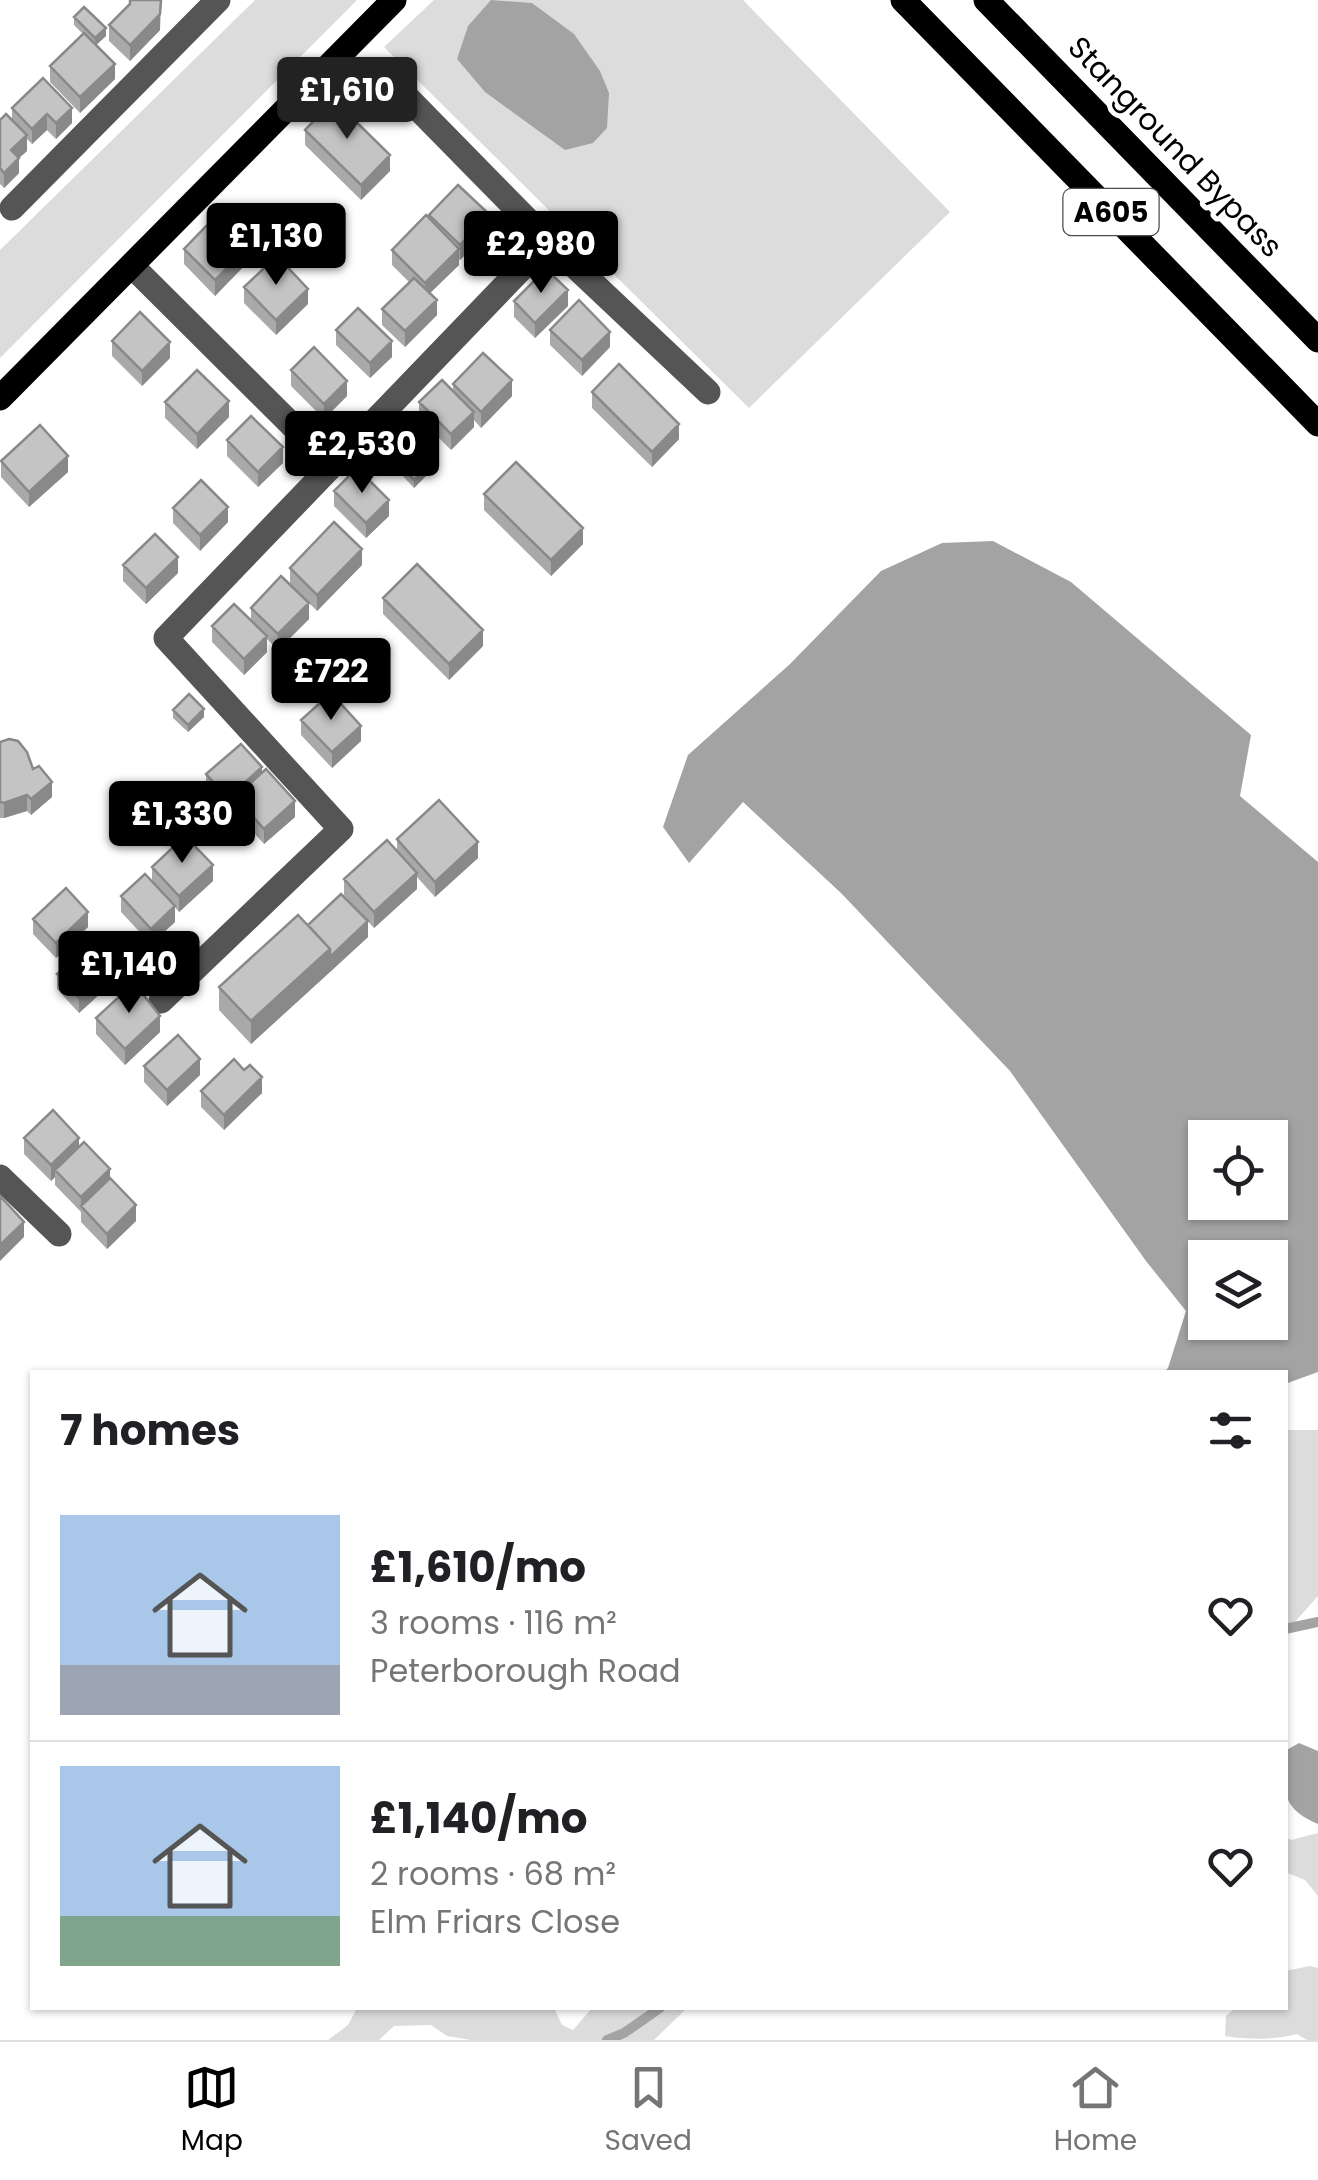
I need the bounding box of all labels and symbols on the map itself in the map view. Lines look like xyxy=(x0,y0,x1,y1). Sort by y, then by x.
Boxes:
street label: Stanground Bypass xyxy=(1058,27,1292,267)
pin: £1,610 xyxy=(266,57,428,142)
road number: A605 xyxy=(1064,189,1158,235)
pin: £1,130 xyxy=(195,203,357,288)
pin: £2,980 xyxy=(460,211,622,296)
pin: £2,530 xyxy=(281,411,443,496)
pin: £722 xyxy=(272,638,390,723)
pin: £1,330 xyxy=(101,781,263,866)
pin: £1,140 xyxy=(48,931,210,1016)

